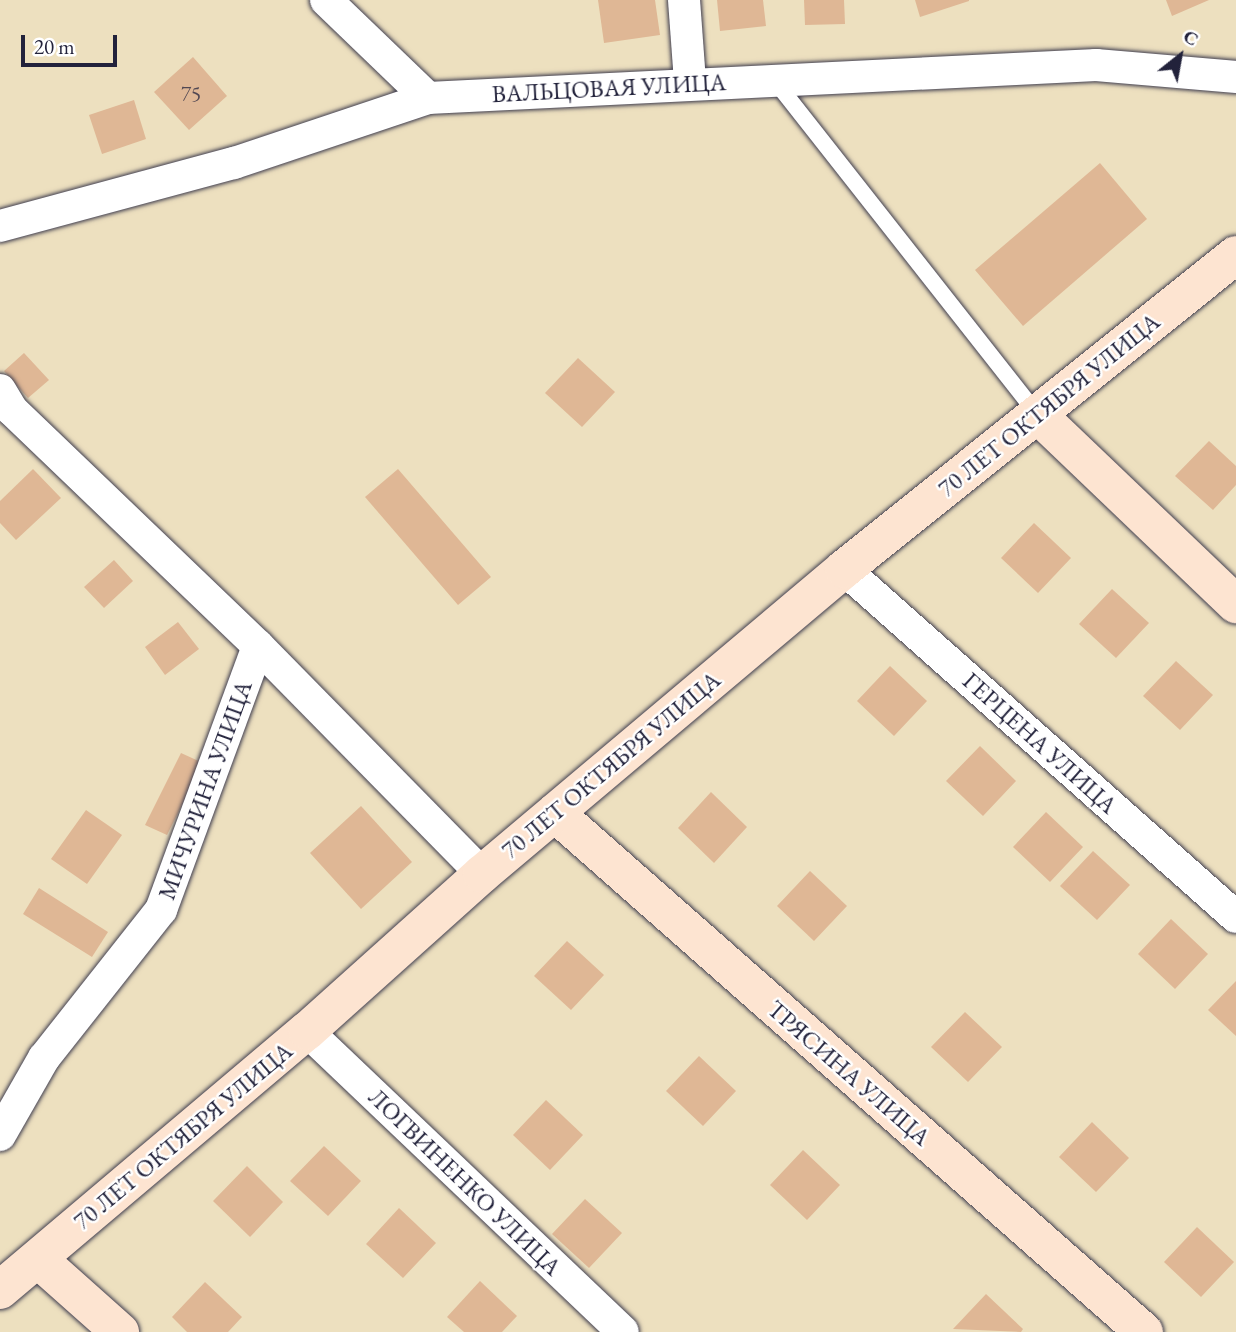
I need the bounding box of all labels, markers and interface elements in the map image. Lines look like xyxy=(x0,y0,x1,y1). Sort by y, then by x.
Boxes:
scale bar xyxy=(24,21,121,65)
north arrow xyxy=(1145,21,1215,91)
text: С xyxy=(1179,23,1203,52)
text: 20 m xyxy=(34,33,75,60)
street label: ВАЛЬЦОВАЯ УЛИЦА xyxy=(491,67,727,109)
house number: 75 xyxy=(181,81,201,107)
street label: 70 ЛЕТ ОКТЯБРЯ УЛИЦА xyxy=(933,307,1165,503)
street label: 70 ЛЕТ ОКТЯБРЯ УЛИЦА xyxy=(496,665,726,865)
street label: ГЕРЦЕНА УЛИЦА xyxy=(957,666,1123,820)
street label: МИЧУРИНА УЛИЦА xyxy=(152,677,258,903)
street label: ТРЯСИНА УЛИЦА xyxy=(762,994,936,1152)
street label: 70 ЛЕТ ОКТЯБРЯ УЛИЦА xyxy=(68,1036,298,1236)
street label: ЛОГВИНЕНКО УЛИЦА xyxy=(363,1082,567,1282)

